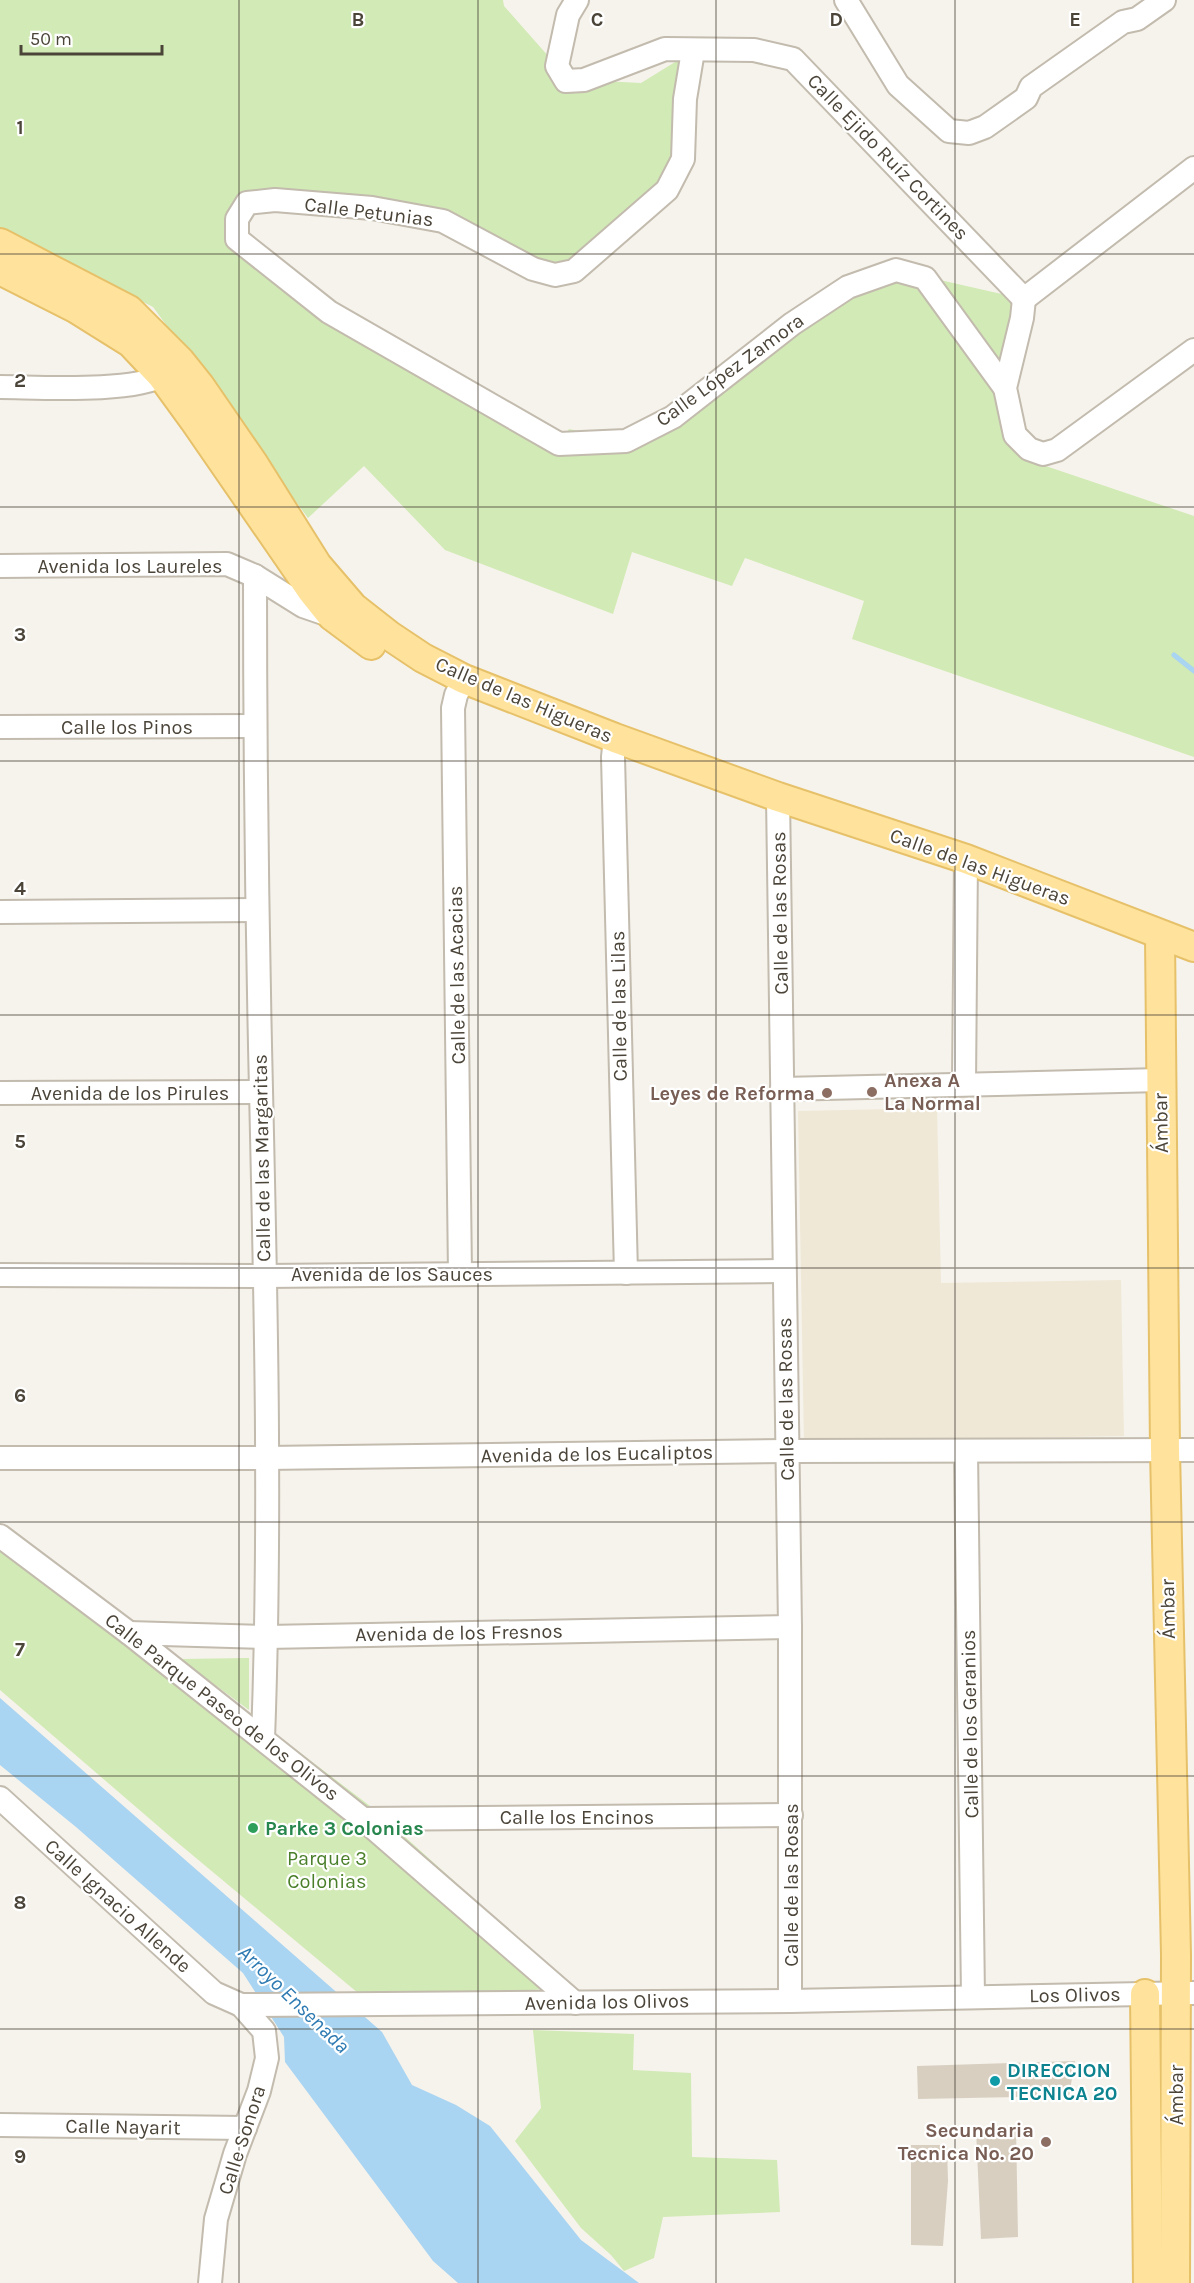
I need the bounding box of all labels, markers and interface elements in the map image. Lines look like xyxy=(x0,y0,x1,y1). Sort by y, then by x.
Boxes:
text: B xyxy=(352,8,364,31)
text: C xyxy=(591,8,603,31)
text: D xyxy=(829,8,843,31)
text: E xyxy=(1069,8,1081,31)
scale bar xyxy=(21,18,162,56)
text: 50 m xyxy=(30,28,72,50)
street label: Calle Ejido Ruíz Cortines xyxy=(803,69,973,245)
text: 1 xyxy=(16,116,24,139)
street label: Calle Petunias xyxy=(303,193,435,231)
street label: Calle López Zamora xyxy=(652,309,808,431)
text: 2 xyxy=(14,369,26,392)
street label: Avenida los Laureles xyxy=(37,555,223,578)
text: 3 xyxy=(14,623,26,646)
street label: Calle de las Higueras xyxy=(432,652,616,748)
street label: Calle los Pinos xyxy=(61,716,193,739)
street label: Calle de las Higueras xyxy=(887,824,1073,910)
street label: Calle de las Rosas xyxy=(767,831,793,995)
text: 4 xyxy=(14,877,26,900)
street label: Calle de las Acacias xyxy=(444,885,470,1065)
street label: Calle de las Lilas xyxy=(606,930,632,1082)
street label: Calle de las Margaritas xyxy=(249,1054,275,1262)
place label: Anexa A La Normal xyxy=(884,1069,981,1115)
street label: Avenida de los Pirules xyxy=(31,1082,229,1105)
place label: Leyes de Reforma xyxy=(650,1082,815,1105)
marker: Anexa A La Normal xyxy=(865,1085,879,1099)
marker: Leyes de Reforma xyxy=(820,1086,834,1100)
street label: Ámbar xyxy=(1148,1092,1173,1153)
text: 5 xyxy=(14,1130,26,1153)
street label: Avenida de los Sauces xyxy=(291,1263,493,1286)
street label: Calle de las Rosas xyxy=(773,1317,799,1481)
text: 6 xyxy=(14,1384,26,1407)
street label: Avenida de los Eucaliptos xyxy=(481,1440,713,1468)
street label: Ámbar xyxy=(1155,1578,1180,1639)
street label: Calle Parque Paseo de los Olivos xyxy=(100,1608,344,1806)
street label: Avenida de los Fresnos xyxy=(355,1620,563,1646)
street label: Calle de los Geranios xyxy=(957,1629,983,1819)
text: 7 xyxy=(15,1638,25,1661)
street label: Calle de las Rosas xyxy=(780,1803,803,1967)
street label: Calle los Encinos xyxy=(500,1806,654,1829)
place label: Parke 3 Colonias xyxy=(265,1817,424,1840)
marker: Parke 3 Colonias xyxy=(246,1821,260,1835)
street label: Calle Ignacio Allende xyxy=(40,1834,196,1978)
park label: Parque 3 Colonias xyxy=(287,1847,367,1893)
text: 8 xyxy=(14,1891,26,1914)
water label: Arroyo Ensenada xyxy=(234,1940,354,2058)
street label: Los Olivos xyxy=(1029,1983,1121,2007)
street label: Avenida los Olivos xyxy=(524,1989,690,2015)
place label: DIRECCION TECNICA 20 xyxy=(1007,2059,1117,2105)
street label: Ámbar xyxy=(1164,2064,1188,2125)
marker: DIRECCION TECNICA 20 xyxy=(988,2074,1002,2088)
street label: Calle Sonora xyxy=(213,2082,271,2198)
street label: Calle Nayarit xyxy=(65,2114,181,2140)
place label: Secundaria Tecnica No. 20 xyxy=(898,2119,1034,2165)
marker: Secundaria Tecnica No. 20 xyxy=(1039,2135,1053,2149)
text: 9 xyxy=(14,2145,26,2168)

